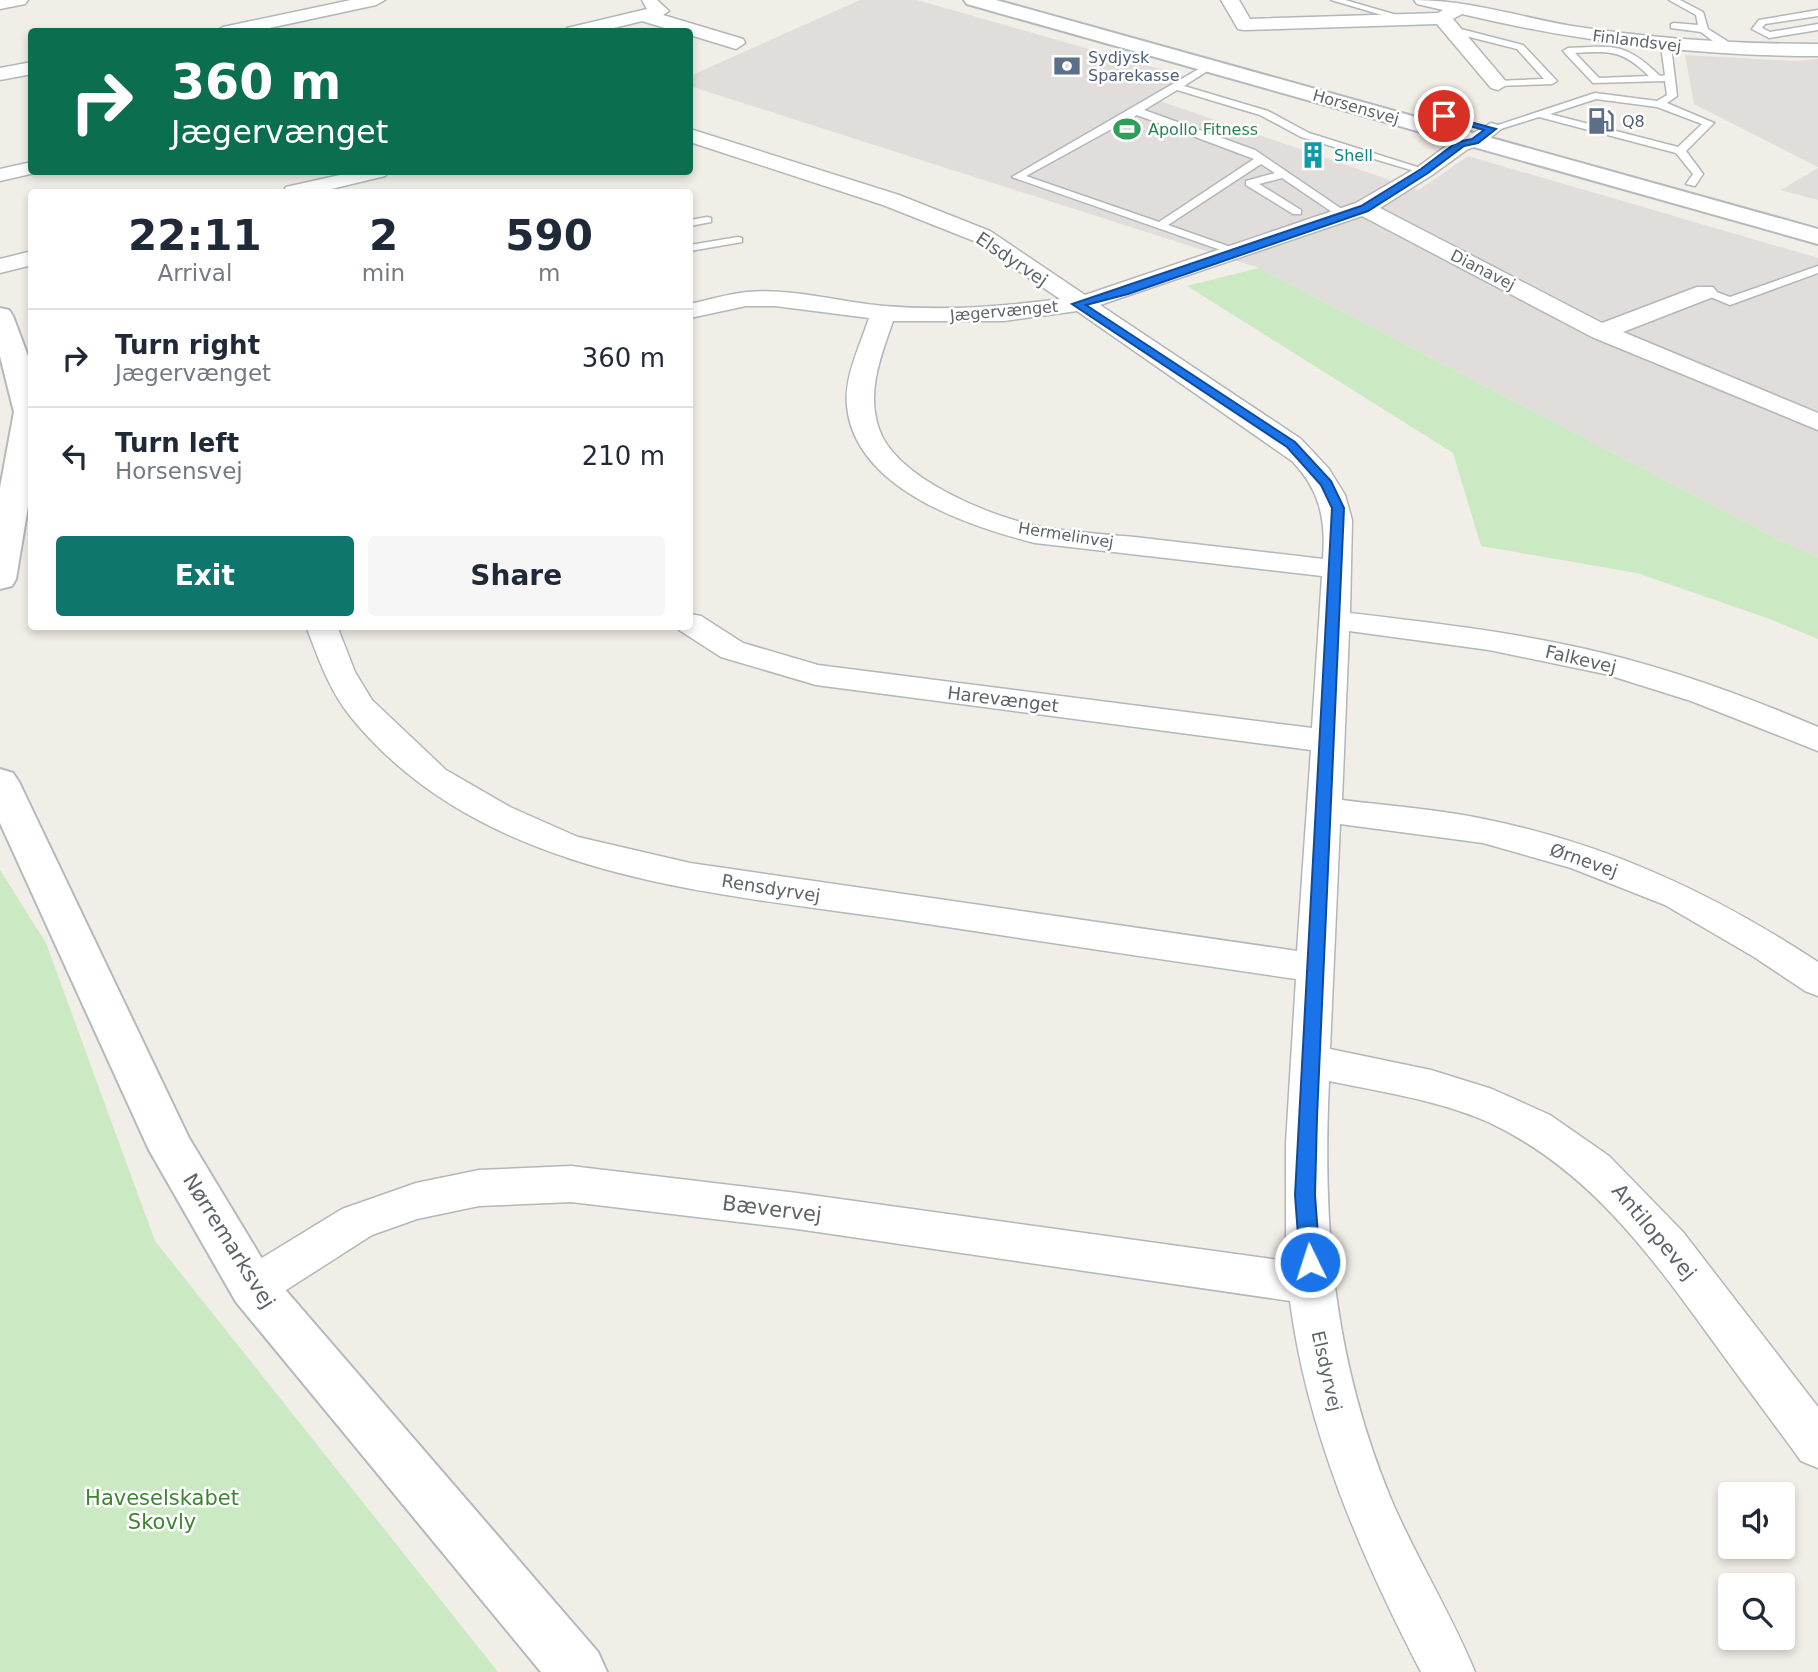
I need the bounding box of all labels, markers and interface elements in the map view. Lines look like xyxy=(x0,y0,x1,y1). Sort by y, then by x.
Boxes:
street label: Finlandsvej xyxy=(1592,26,1682,56)
place label: Sydjysk Sparekasse xyxy=(1088,48,1180,85)
bank icon: Sydjysk Sparekasse xyxy=(1052,51,1082,81)
text: 360 m xyxy=(171,54,341,111)
icon: right xyxy=(56,56,147,147)
street label: Horsensvej xyxy=(1311,86,1401,128)
pin xyxy=(1414,86,1474,146)
icon: arrive xyxy=(1425,97,1463,135)
fuel station icon: Q8 xyxy=(1586,106,1616,136)
place label: Q8 xyxy=(1622,112,1645,131)
text: Jægervænget xyxy=(171,113,388,151)
sports icon: Apollo Fitness xyxy=(1112,114,1142,144)
place label: Apollo Fitness xyxy=(1148,120,1258,139)
building icon: Shell xyxy=(1298,140,1328,170)
place label: Shell xyxy=(1334,146,1373,165)
text: 22:11 xyxy=(128,211,262,260)
text: 2 xyxy=(369,211,398,260)
text: 590 xyxy=(505,211,593,260)
street label: Elsdyrvej xyxy=(972,227,1052,291)
street label: Dianavej xyxy=(1447,246,1519,294)
text: Arrival xyxy=(158,260,232,286)
text: min xyxy=(362,260,405,286)
text: m xyxy=(538,260,560,286)
street label: Jægervænget xyxy=(948,297,1059,325)
text: Turn right xyxy=(115,330,260,360)
icon: right xyxy=(56,339,94,377)
text: 360 m xyxy=(582,343,665,373)
text: Jægervænget xyxy=(115,360,271,386)
text: Turn left xyxy=(115,428,239,458)
icon: left xyxy=(56,437,94,475)
text: 210 m xyxy=(582,441,665,471)
text: Horsensvej xyxy=(115,458,243,484)
street label: Hermelinvej xyxy=(1017,518,1115,552)
button: Exit xyxy=(56,536,354,616)
button: Share xyxy=(368,536,665,616)
street label: Falkevej xyxy=(1543,641,1619,677)
street label: Harevænget xyxy=(946,682,1060,716)
street label: Ørnevej xyxy=(1547,839,1621,881)
street label: Rensdyrvej xyxy=(720,870,822,906)
street label: Nørremarksvej xyxy=(178,1169,280,1313)
street label: Antilopevej xyxy=(1607,1179,1701,1285)
street label: Bævervej xyxy=(721,1191,823,1227)
position arrow xyxy=(1273,1225,1347,1299)
street label: Elsdyrvej xyxy=(1308,1329,1346,1413)
map controls xyxy=(1718,1482,1795,1650)
button: sound xyxy=(1718,1482,1795,1559)
park label: Haveselskabet Skovly xyxy=(85,1486,239,1534)
button: search xyxy=(1718,1573,1795,1650)

